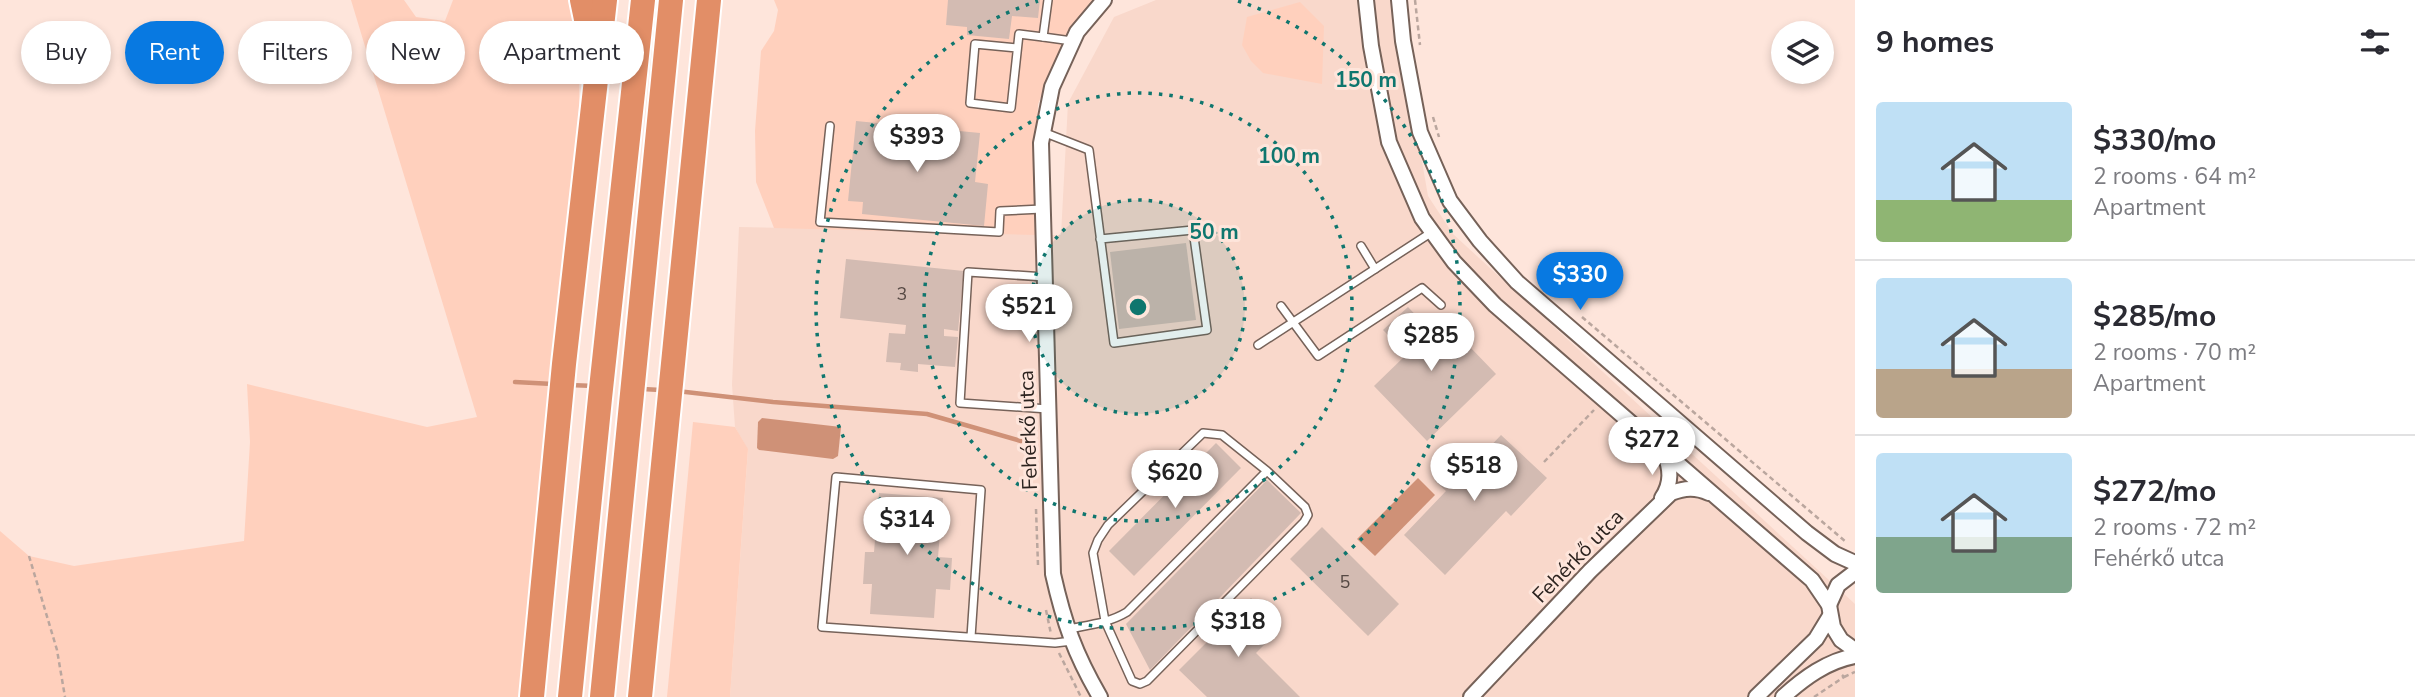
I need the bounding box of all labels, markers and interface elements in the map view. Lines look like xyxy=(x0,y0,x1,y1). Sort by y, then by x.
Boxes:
chip: Buy xyxy=(21,21,111,84)
chip: Rent xyxy=(125,21,224,84)
chip: Filters xyxy=(238,21,352,84)
chip: New xyxy=(366,21,465,84)
chip: Apartment xyxy=(479,21,644,84)
map controls xyxy=(1771,21,1834,84)
button: layers xyxy=(1771,21,1834,84)
text: 9 homes xyxy=(1876,22,1994,63)
icon: filters xyxy=(2356,23,2394,61)
text: 150 m xyxy=(1335,66,1397,94)
pin: $393 xyxy=(876,114,958,174)
text: $330/mo xyxy=(2093,120,2216,161)
text: $393 xyxy=(889,121,945,152)
icon: home xyxy=(1932,130,2016,214)
text: 100 m xyxy=(1258,142,1320,170)
text: 2 rooms · 64 m² xyxy=(2093,161,2256,192)
text: Apartment xyxy=(2093,192,2205,223)
text: 50 m xyxy=(1189,218,1239,246)
pin: $330 xyxy=(1539,252,1621,312)
text: $330 xyxy=(1552,259,1608,290)
house number: 3 xyxy=(897,282,907,306)
pin: $521 xyxy=(988,284,1070,344)
text: $521 xyxy=(1001,291,1057,322)
centre of rings xyxy=(1126,295,1150,319)
text: $285/mo xyxy=(2093,296,2216,337)
icon: home xyxy=(1932,306,2016,390)
pin: $285 xyxy=(1390,314,1472,373)
text: $285 xyxy=(1403,320,1459,351)
text: 2 rooms · 70 m² xyxy=(2093,337,2256,368)
text: Apartment xyxy=(2093,368,2205,399)
street label: Fehérkő utca xyxy=(1012,370,1044,490)
pin: $272 xyxy=(1611,418,1693,477)
text: $272 xyxy=(1624,424,1680,455)
pin: $518 xyxy=(1433,444,1515,503)
pin: $620 xyxy=(1134,450,1216,510)
text: $518 xyxy=(1446,450,1502,481)
text: $620 xyxy=(1147,457,1203,488)
text: $272/mo xyxy=(2093,471,2216,512)
icon: home xyxy=(1932,481,2016,565)
pin: $314 xyxy=(866,498,948,557)
street label: Fehérkő utca xyxy=(1526,503,1630,609)
text: $314 xyxy=(879,504,935,535)
text: 2 rooms · 72 m² xyxy=(2093,512,2256,543)
text: Fehérkő utca xyxy=(2093,543,2224,574)
house number: 5 xyxy=(1340,570,1350,594)
pin: $318 xyxy=(1197,600,1279,659)
text: $318 xyxy=(1210,606,1266,637)

